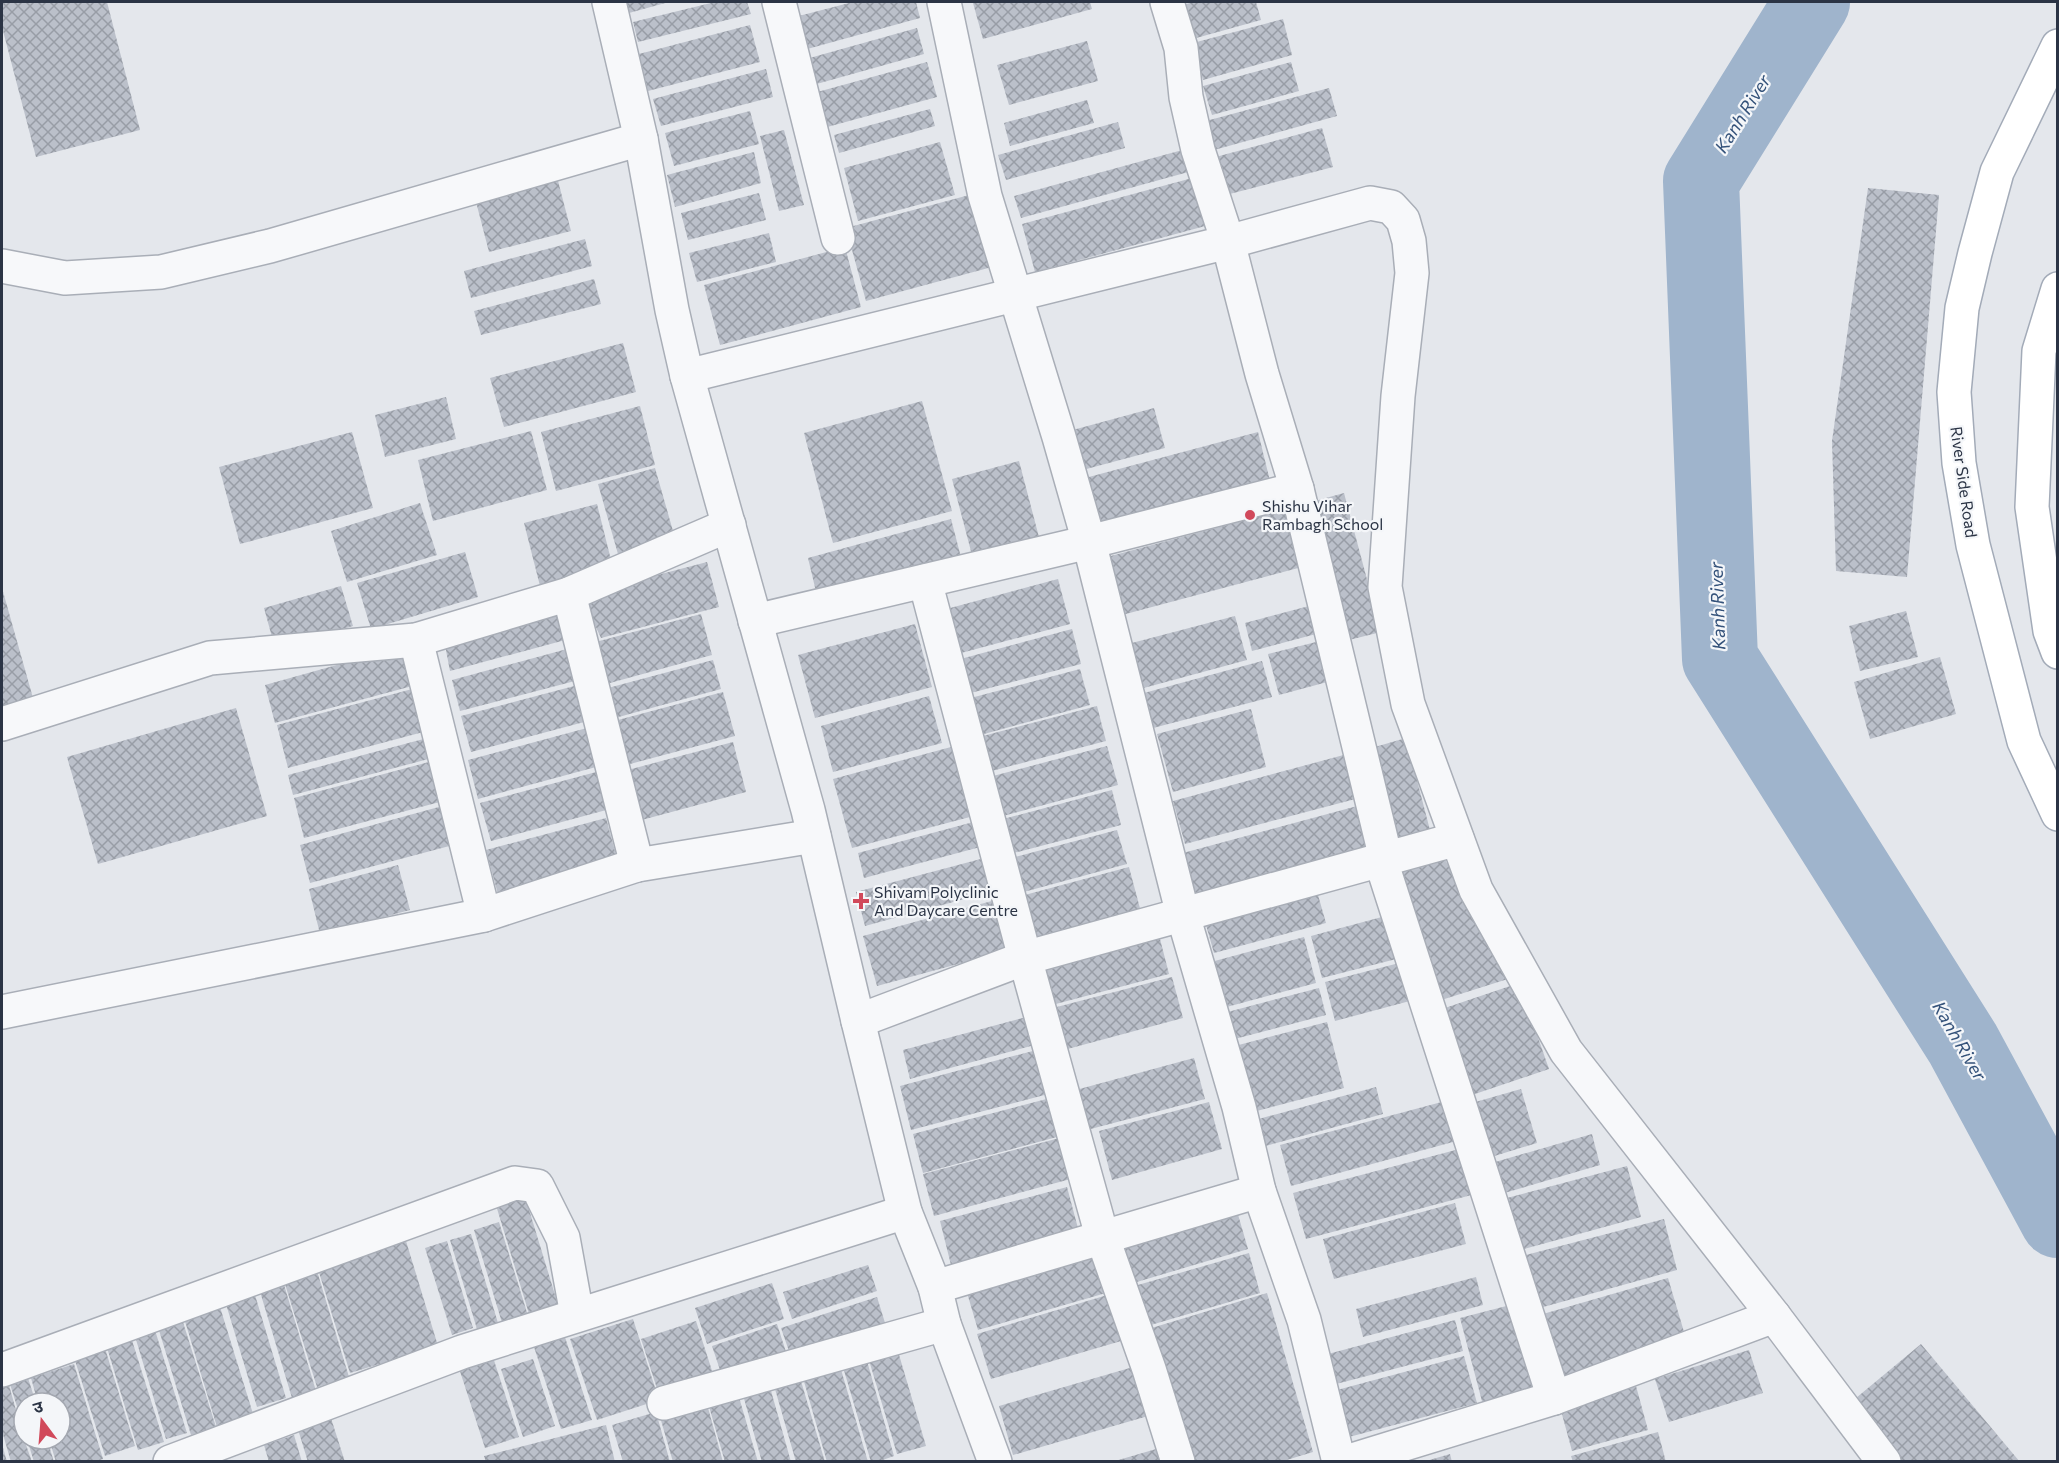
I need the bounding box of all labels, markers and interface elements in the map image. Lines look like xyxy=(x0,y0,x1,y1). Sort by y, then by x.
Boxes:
water label: Kanh River xyxy=(1710,70,1775,157)
street label: River Side Road xyxy=(1947,425,1982,539)
place label: Shishu Vihar Rambagh School xyxy=(1262,496,1383,533)
marker: Shishu Vihar Rambagh School xyxy=(1243,508,1257,522)
water label: Kanh River xyxy=(1704,561,1730,650)
place label: Shivam Polyclinic And Daycare Centre xyxy=(874,882,1018,919)
marker: Shivam Polyclinic And Daycare Centre xyxy=(852,892,870,910)
water label: Kanh River xyxy=(1928,997,1992,1085)
north arrow xyxy=(12,1391,72,1451)
text: उ xyxy=(31,1396,45,1417)

